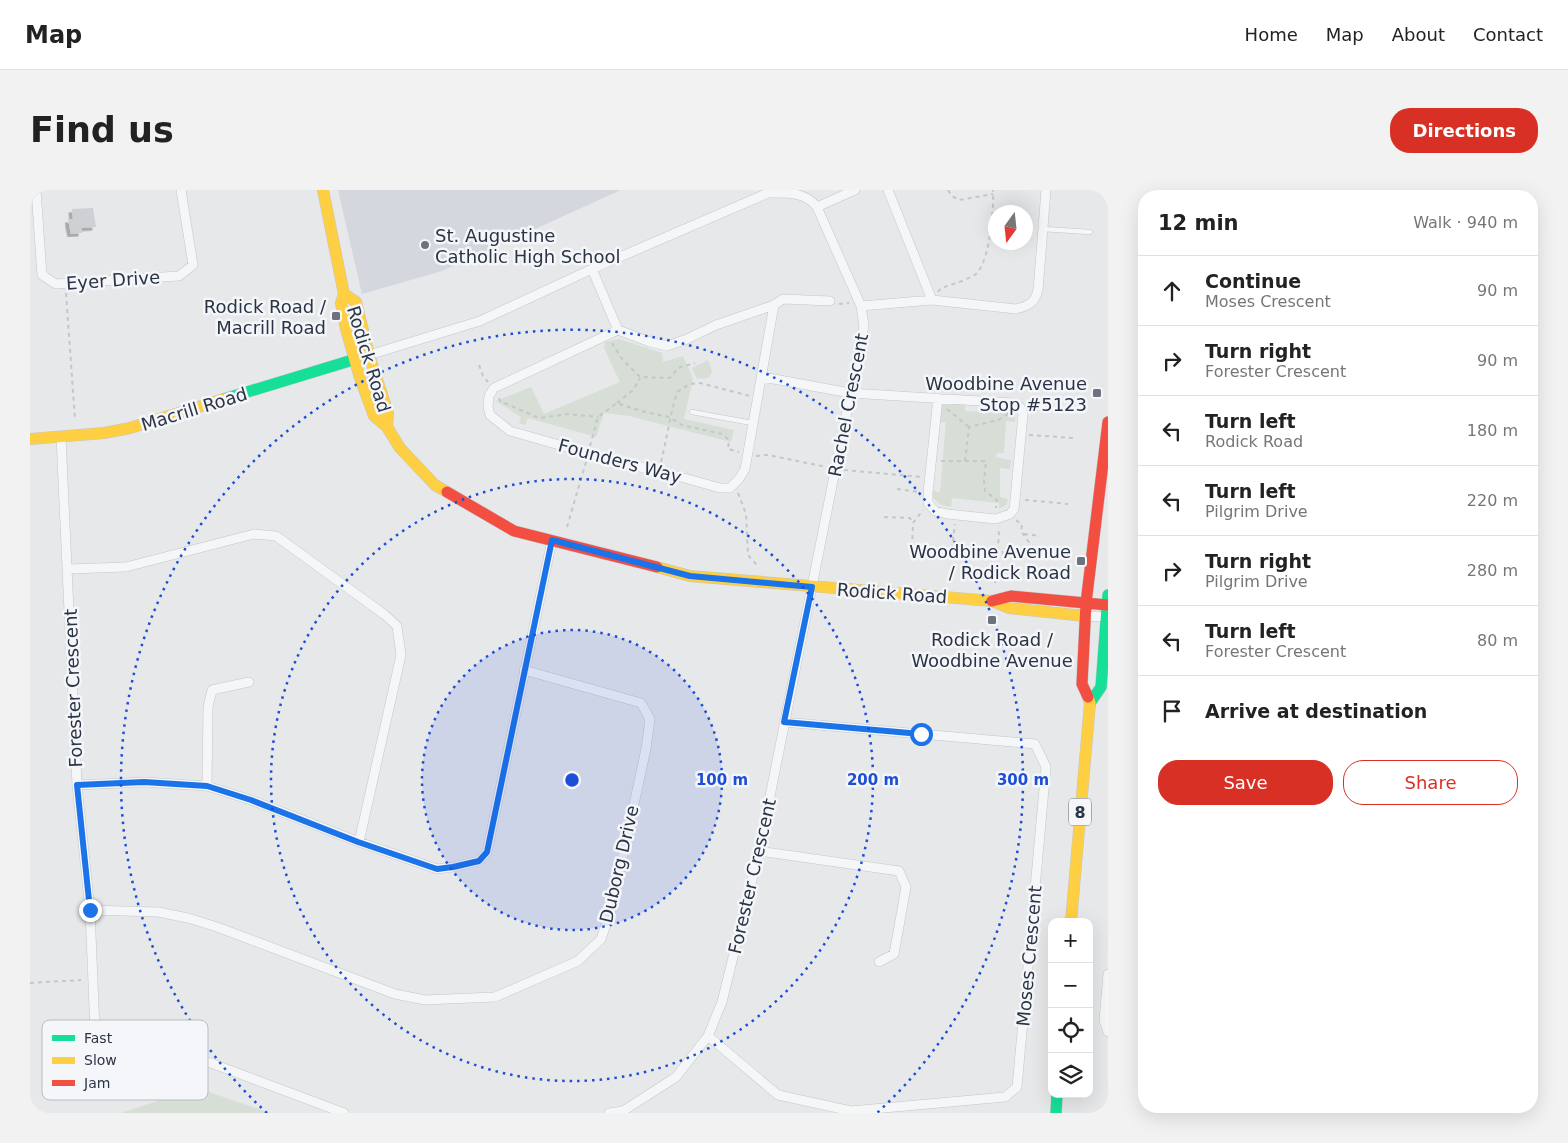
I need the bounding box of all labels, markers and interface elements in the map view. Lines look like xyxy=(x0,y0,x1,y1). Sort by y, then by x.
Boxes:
text: Map xyxy=(25,21,82,49)
text: Home xyxy=(1245,24,1298,45)
text: Map xyxy=(1326,24,1364,45)
text: About xyxy=(1392,24,1445,45)
text: Contact xyxy=(1473,24,1543,45)
button: Directions xyxy=(1390,108,1538,153)
text: Find us xyxy=(30,110,174,150)
north arrow xyxy=(988,205,1033,250)
text: 12 min xyxy=(1158,211,1239,235)
text: Walk · 940 m xyxy=(1413,213,1518,232)
place label: St. Augustine Catholic High School xyxy=(435,225,621,267)
marker: St. Augustine Catholic High School xyxy=(419,239,431,251)
street label: Eyer Drive xyxy=(65,266,161,294)
text: Continue xyxy=(1205,270,1301,292)
icon: ahead xyxy=(1158,277,1186,305)
text: 90 m xyxy=(1477,281,1518,300)
text: Moses Crescent xyxy=(1205,292,1331,311)
place label: Rodick Road / Macrill Road xyxy=(204,296,327,338)
street label: Rodick Road xyxy=(343,303,395,415)
marker: Rodick Road / Macrill Road xyxy=(330,310,342,322)
street label: Rachel Crescent xyxy=(824,331,872,479)
text: Turn right xyxy=(1205,340,1311,362)
icon: right xyxy=(1158,347,1186,375)
text: 90 m xyxy=(1477,351,1518,370)
text: Forester Crescent xyxy=(1205,362,1346,381)
place label: Woodbine Avenue Stop #5123 xyxy=(925,373,1087,415)
street label: Macrill Road xyxy=(138,383,250,435)
marker: Woodbine Avenue Stop #5123 xyxy=(1091,387,1103,399)
text: Turn left xyxy=(1205,410,1296,432)
icon: left xyxy=(1158,417,1186,445)
text: 180 m xyxy=(1467,421,1518,440)
text: Rodick Road xyxy=(1205,432,1303,451)
street label: Founders Way xyxy=(556,434,684,488)
text: Turn left xyxy=(1205,480,1296,502)
icon: left xyxy=(1158,487,1186,515)
text: 220 m xyxy=(1467,491,1518,510)
text: Pilgrim Drive xyxy=(1205,502,1308,521)
place label: Woodbine Avenue / Rodick Road xyxy=(909,541,1071,583)
text: Turn right xyxy=(1205,550,1311,572)
marker: Woodbine Avenue / Rodick Road xyxy=(1075,555,1087,567)
icon: right xyxy=(1158,557,1186,585)
text: 280 m xyxy=(1467,561,1518,580)
text: Pilgrim Drive xyxy=(1205,572,1308,591)
street label: Rodick Road xyxy=(836,579,948,607)
street label: Forester Crescent xyxy=(60,608,86,768)
marker: Rodick Road / Woodbine Avenue xyxy=(986,614,998,626)
text: Turn left xyxy=(1205,620,1296,642)
icon: left xyxy=(1158,627,1186,655)
place label: Rodick Road / Woodbine Avenue xyxy=(911,629,1073,671)
text: 80 m xyxy=(1477,631,1518,650)
text: Forester Crescent xyxy=(1205,642,1346,661)
icon: arrive xyxy=(1158,697,1186,725)
text: Arrive at destination xyxy=(1205,700,1427,722)
route start xyxy=(910,723,933,746)
button: Save xyxy=(1158,760,1333,805)
button: Share xyxy=(1343,760,1518,805)
centre of rings xyxy=(563,771,581,789)
text: 100 m xyxy=(696,771,748,789)
text: 200 m xyxy=(847,771,899,789)
text: 300 m xyxy=(997,771,1049,789)
street label: Forester Crescent xyxy=(724,796,780,956)
road number: 8 xyxy=(1069,798,1091,826)
street label: Duborg Drive xyxy=(595,803,643,925)
street label: Moses Crescent xyxy=(1012,885,1046,1027)
route end xyxy=(79,899,102,922)
map controls xyxy=(1048,918,1093,1098)
button: + xyxy=(1048,918,1093,963)
button: − xyxy=(1048,963,1093,1008)
button: locate xyxy=(1048,1008,1093,1053)
legend xyxy=(42,1020,208,1100)
text: Fast xyxy=(84,1030,113,1046)
text: Slow xyxy=(84,1052,117,1068)
button: layers xyxy=(1048,1053,1093,1098)
text: Jam xyxy=(83,1075,110,1091)

